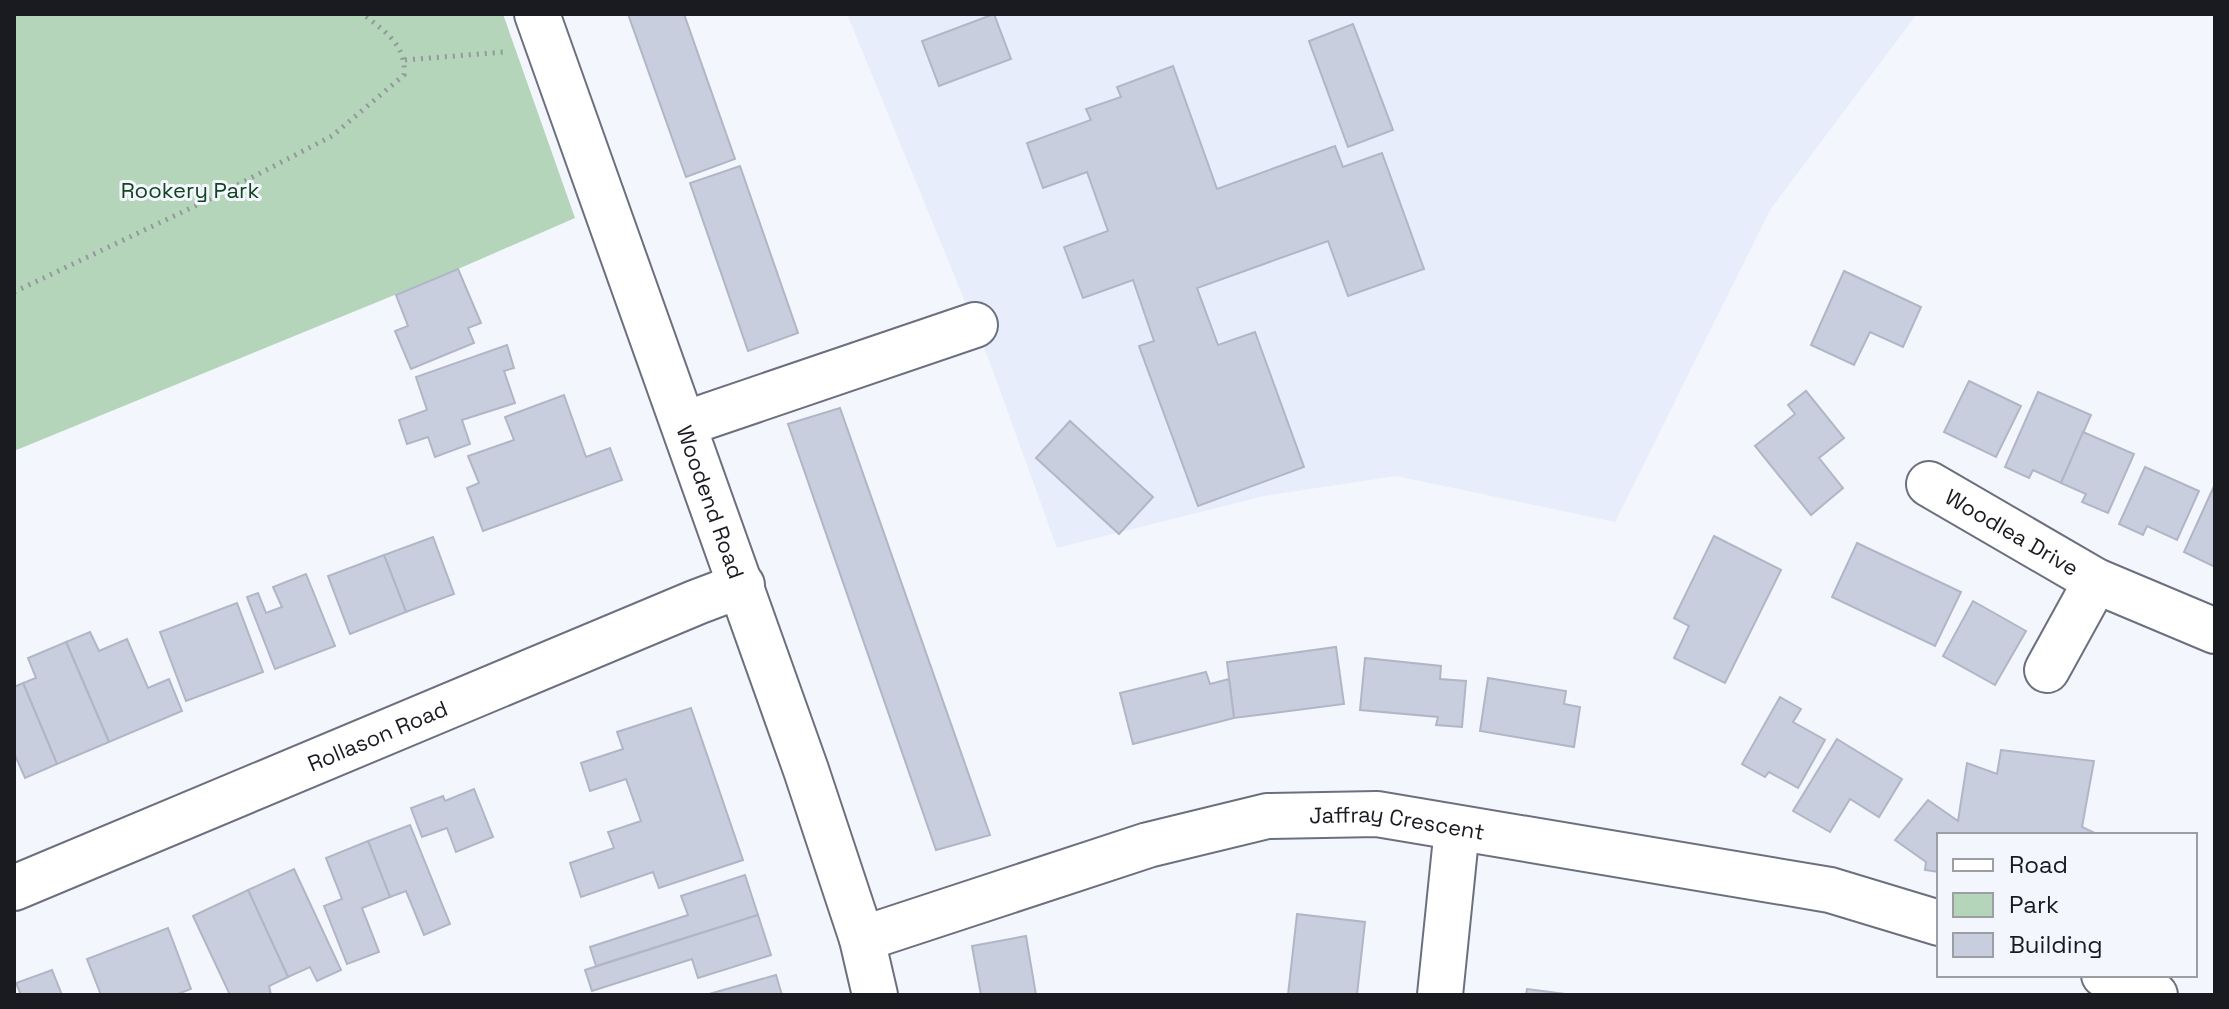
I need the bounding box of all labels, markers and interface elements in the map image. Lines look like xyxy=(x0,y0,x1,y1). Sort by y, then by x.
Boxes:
park label: Rookery Park xyxy=(121,176,259,204)
street label: Woodend Road xyxy=(671,422,751,582)
street label: Woodlea Drive xyxy=(1940,482,2084,582)
street label: Rollason Road xyxy=(303,694,452,778)
street label: Jaffray Crescent xyxy=(1309,799,1487,846)
legend xyxy=(1937,833,2197,977)
text: Road xyxy=(2009,849,2068,880)
text: Park xyxy=(2009,889,2059,920)
text: Building xyxy=(2009,929,2103,960)

